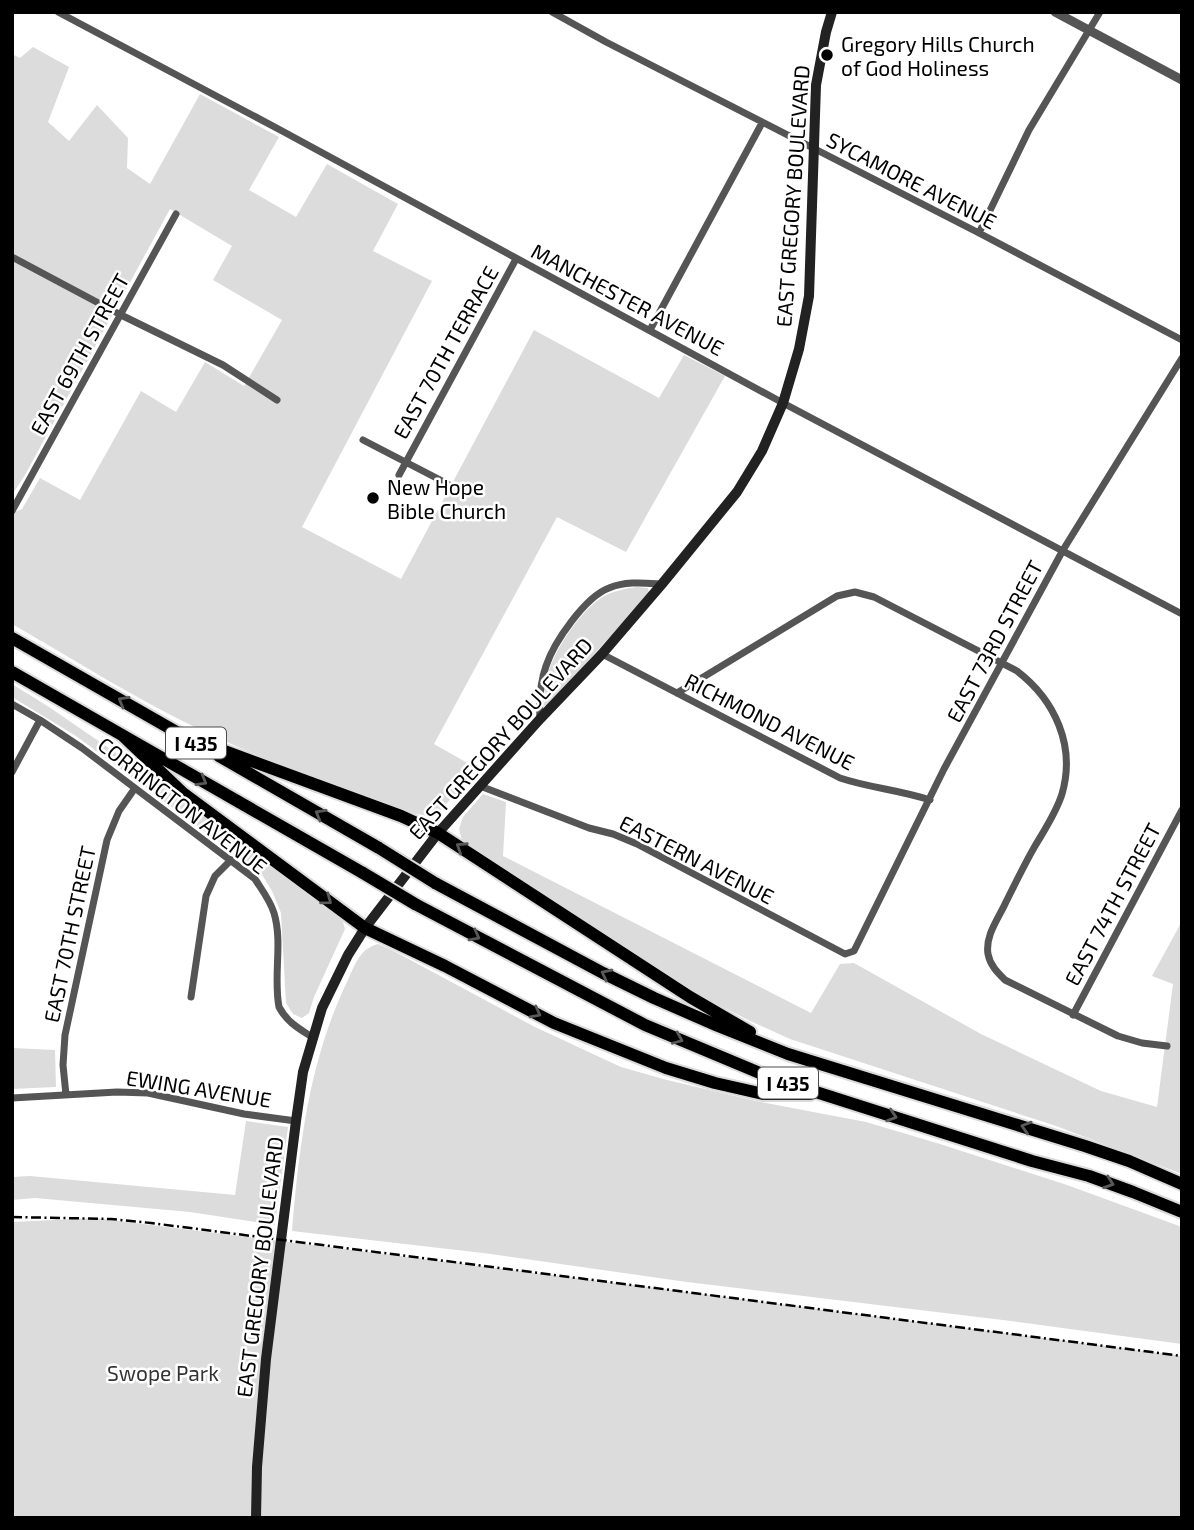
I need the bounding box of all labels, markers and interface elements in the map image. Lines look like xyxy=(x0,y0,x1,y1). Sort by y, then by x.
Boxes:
place label: Gregory Hills Church of God Holiness xyxy=(841,31,1035,80)
marker: Gregory Hills Church of God Holiness xyxy=(819,47,835,63)
street label: EAST GREGORY BOULEVARD xyxy=(770,64,814,328)
street label: SYCAMORE AVENUE xyxy=(823,126,1001,234)
street label: MANCHESTER AVENUE xyxy=(527,238,729,360)
street label: EAST 70TH TERRACE xyxy=(387,261,503,443)
street label: EAST 69TH STREET xyxy=(24,269,134,439)
place label: New Hope Bible Church xyxy=(387,474,506,523)
marker: New Hope Bible Church xyxy=(365,490,381,506)
street label: EAST 73RD STREET xyxy=(941,556,1047,726)
street label: EAST GREGORY BOULEVARD xyxy=(403,632,597,844)
street label: RICHMOND AVENUE xyxy=(681,667,859,775)
one-way arrow xyxy=(117,696,130,709)
road number: I 435 xyxy=(166,728,226,758)
street label: CORRINGTON AVENUE xyxy=(94,731,272,879)
one-way arrow xyxy=(195,773,208,786)
one-way arrow xyxy=(314,809,327,822)
street label: EASTERN AVENUE xyxy=(616,809,778,909)
street label: EAST 74TH STREET xyxy=(1059,819,1165,989)
street label: EAST 70TH STREET xyxy=(38,843,100,1025)
one-way arrow xyxy=(456,843,469,856)
one-way arrow xyxy=(320,892,332,904)
one-way arrow xyxy=(468,927,481,941)
one-way arrow xyxy=(600,969,613,983)
one-way arrow xyxy=(529,1005,541,1019)
one-way arrow xyxy=(671,1031,683,1045)
street label: EWING AVENUE xyxy=(125,1064,273,1112)
road number: I 435 xyxy=(758,1068,818,1098)
one-way arrow xyxy=(885,1108,898,1122)
one-way arrow xyxy=(1020,1121,1032,1136)
street label: EAST GREGORY BOULEVARD xyxy=(231,1135,287,1399)
one-way arrow xyxy=(1103,1175,1115,1189)
park label: Swope Park xyxy=(107,1360,219,1385)

